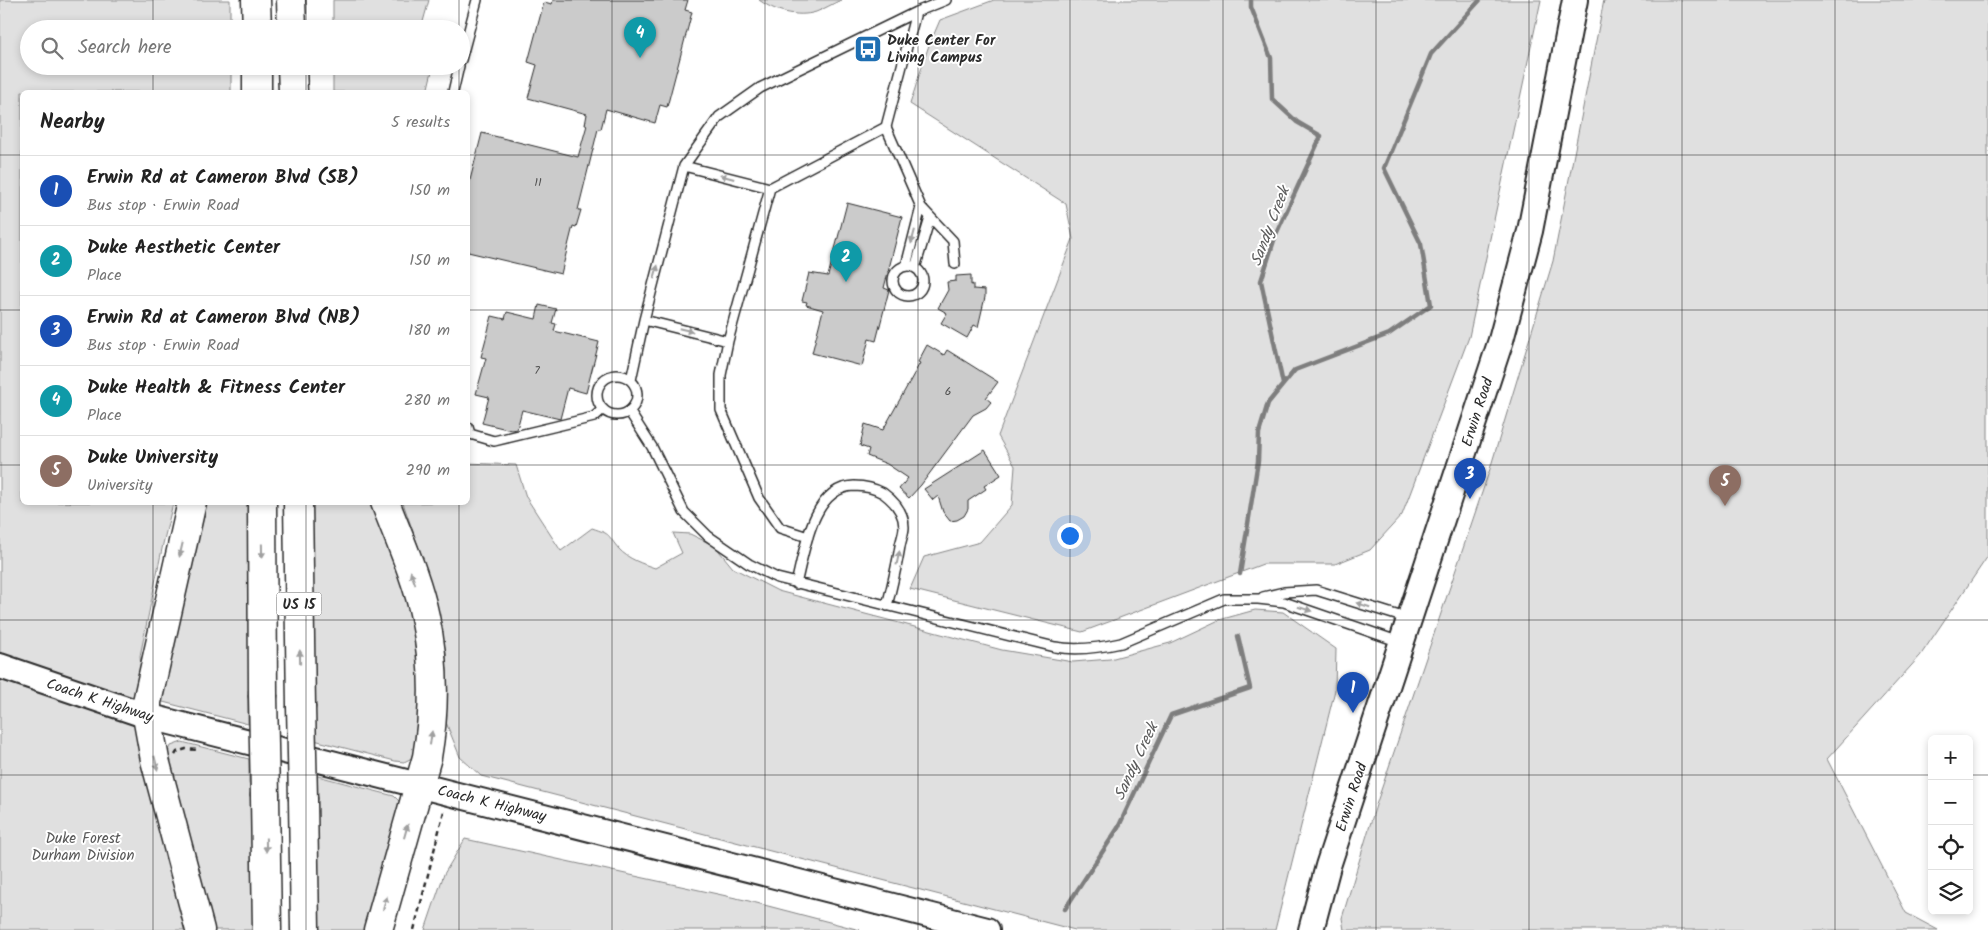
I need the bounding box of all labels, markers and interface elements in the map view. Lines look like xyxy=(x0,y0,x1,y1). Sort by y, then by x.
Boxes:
pin: 4 xyxy=(624,17,656,58)
search box xyxy=(20,20,470,75)
place label: Duke Center For Living Campus xyxy=(887,29,996,70)
text: Search here xyxy=(78,33,172,63)
icon: search xyxy=(38,34,66,62)
bus stop icon: Duke Center For Living Campus xyxy=(853,34,883,64)
text: Nearby xyxy=(40,106,105,139)
text: 5 results xyxy=(391,110,450,135)
text: Erwin Rd at Cameron Blvd (SB) xyxy=(87,163,359,193)
house number: 11 xyxy=(534,173,542,192)
one-way arrow xyxy=(719,173,734,181)
text: 1 xyxy=(54,178,58,203)
text: 150 m xyxy=(409,178,450,203)
water label: Sandy Creek xyxy=(1244,181,1298,270)
text: Bus stop · Erwin Road xyxy=(87,193,239,218)
one-way arrow xyxy=(909,229,917,244)
text: Duke Aesthetic Center xyxy=(87,233,280,263)
pin: 2 xyxy=(830,241,862,282)
text: 2 xyxy=(51,248,61,273)
text: 150 m xyxy=(409,248,450,273)
text: Place xyxy=(87,263,121,288)
one-way arrow xyxy=(653,265,661,280)
text: Erwin Rd at Cameron Blvd (NB) xyxy=(87,303,360,333)
text: 3 xyxy=(52,318,60,343)
text: 180 m xyxy=(408,318,450,343)
one-way arrow xyxy=(678,326,693,334)
text: Bus stop · Erwin Road xyxy=(87,333,239,358)
house number: 7 xyxy=(534,361,540,380)
text: Duke Health & Fitness Center xyxy=(87,373,345,403)
street label: Erwin Road xyxy=(1455,374,1501,450)
house number: 6 xyxy=(945,382,951,401)
text: 4 xyxy=(52,388,60,413)
text: 280 m xyxy=(404,388,450,413)
text: Place xyxy=(87,403,121,428)
text: Duke University xyxy=(87,443,218,473)
text: 5 xyxy=(52,458,60,483)
text: 290 m xyxy=(406,458,450,483)
pin: 3 xyxy=(1454,458,1486,499)
pin: 5 xyxy=(1709,465,1741,506)
text: University xyxy=(87,473,152,498)
your location xyxy=(1057,523,1083,549)
one-way arrow xyxy=(177,543,185,559)
one-way arrow xyxy=(258,543,266,559)
one-way arrow xyxy=(894,550,902,565)
one-way arrow xyxy=(409,570,417,585)
road number: US 15 xyxy=(276,592,322,616)
one-way arrow xyxy=(1355,600,1370,608)
one-way arrow xyxy=(1298,605,1313,613)
one-way arrow xyxy=(296,649,304,665)
street label: Coach K Highway xyxy=(43,672,157,730)
pin: 1 xyxy=(1337,672,1369,713)
water label: Sandy Creek xyxy=(1107,716,1166,805)
one-way arrow xyxy=(427,729,435,745)
map controls xyxy=(1928,735,1973,915)
button: + xyxy=(1928,735,1973,780)
one-way arrow xyxy=(152,756,160,771)
street label: Erwin Road xyxy=(1329,759,1375,835)
street label: Coach K Highway xyxy=(435,779,550,829)
button: − xyxy=(1928,780,1973,825)
one-way arrow xyxy=(402,823,410,839)
button: locate xyxy=(1928,825,1973,870)
park label: Duke Forest Durham Division xyxy=(32,827,134,868)
one-way arrow xyxy=(262,837,270,853)
button: layers xyxy=(1928,870,1973,915)
one-way arrow xyxy=(381,896,389,911)

